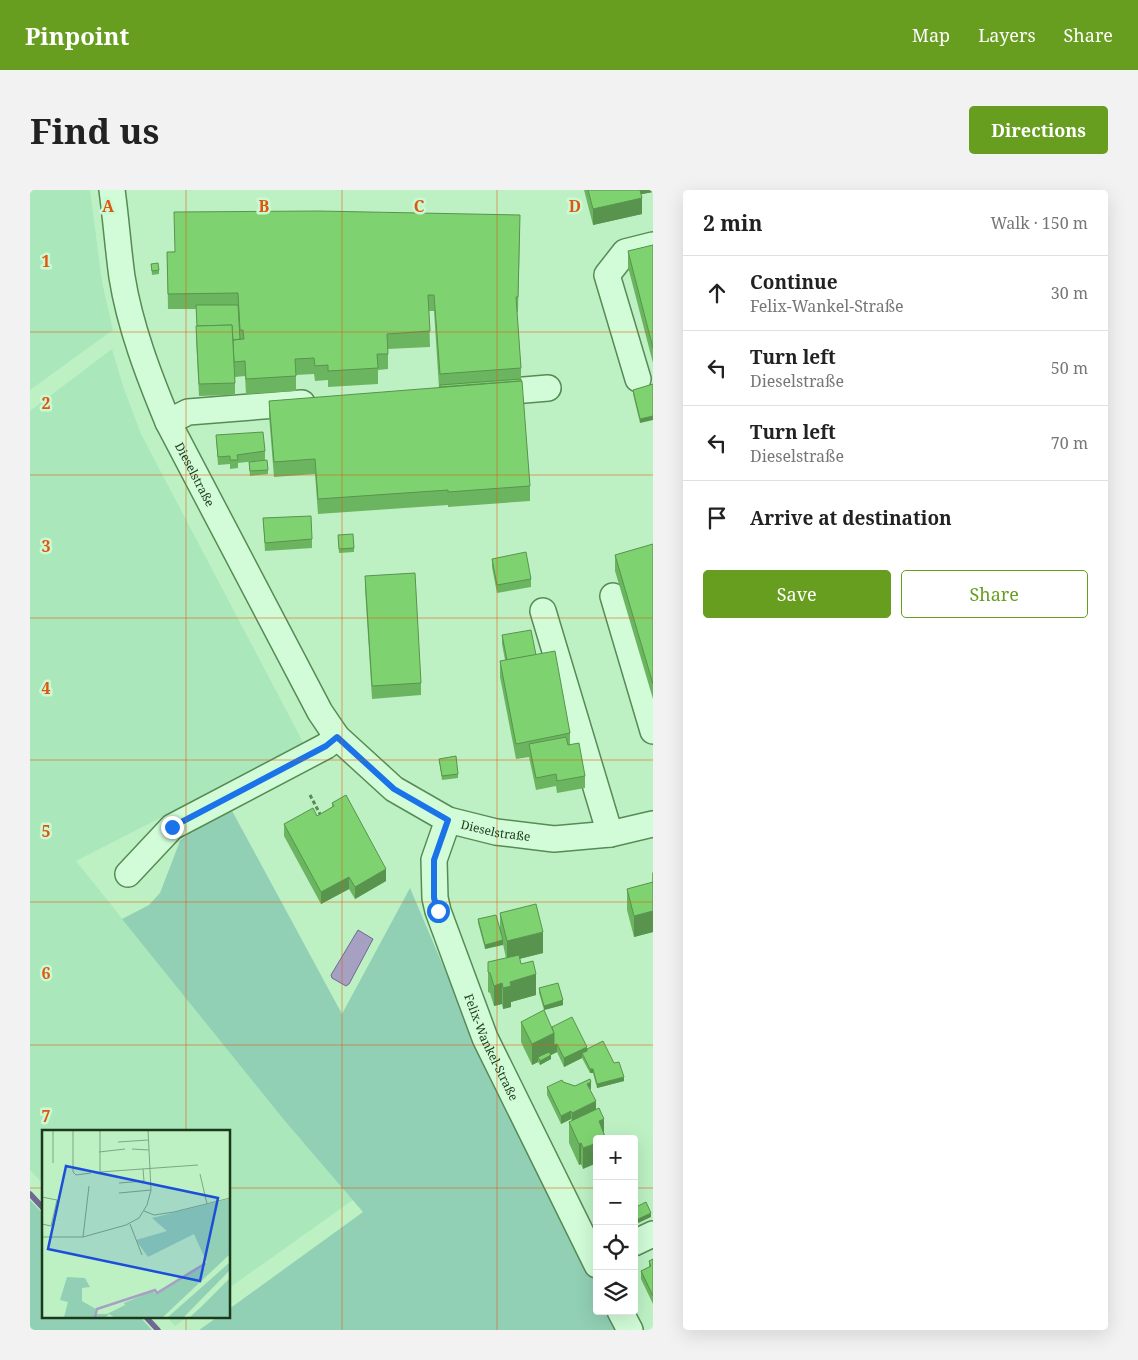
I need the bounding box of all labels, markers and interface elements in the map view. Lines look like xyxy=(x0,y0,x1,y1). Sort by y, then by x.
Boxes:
text: Pinpoint xyxy=(25,19,129,52)
text: Map xyxy=(912,23,950,47)
text: Layers xyxy=(978,23,1036,47)
text: Share xyxy=(1064,23,1113,47)
button: Directions xyxy=(969,106,1108,154)
text: Find us xyxy=(30,107,159,154)
text: A xyxy=(102,195,115,217)
text: B xyxy=(259,195,270,217)
text: C xyxy=(414,195,425,217)
text: D xyxy=(569,195,581,217)
text: 2 min xyxy=(703,209,762,237)
text: Walk · 150 m xyxy=(991,212,1088,234)
text: 1 xyxy=(41,250,51,272)
text: Continue xyxy=(750,269,838,295)
icon: ahead xyxy=(703,279,731,307)
text: 30 m xyxy=(1051,282,1088,304)
text: Felix-Wankel-Straße xyxy=(750,295,904,317)
text: Turn left xyxy=(750,344,836,370)
icon: left xyxy=(703,354,731,382)
text: 50 m xyxy=(1051,357,1088,379)
text: Dieselstraße xyxy=(750,370,844,392)
text: 2 xyxy=(41,392,51,414)
text: Turn left xyxy=(750,419,836,445)
icon: left xyxy=(703,429,731,457)
text: 70 m xyxy=(1051,432,1088,454)
street label: Dieselstraße xyxy=(171,439,219,509)
text: Dieselstraße xyxy=(750,445,844,467)
icon: arrive xyxy=(703,504,731,532)
text: Arrive at destination xyxy=(750,505,952,531)
text: 3 xyxy=(41,535,51,557)
button: Save xyxy=(703,570,891,618)
button: Share xyxy=(901,570,1088,618)
text: 4 xyxy=(41,677,51,699)
street label: Dieselstraße xyxy=(459,815,531,845)
route end xyxy=(161,816,184,839)
text: 5 xyxy=(41,820,51,842)
route start xyxy=(427,900,450,923)
text: 6 xyxy=(41,962,51,984)
street label: Felix-Wankel-Straße xyxy=(461,991,523,1103)
text: 7 xyxy=(41,1105,51,1127)
inset map xyxy=(42,1130,230,1318)
map controls xyxy=(593,1135,638,1315)
button: + xyxy=(593,1135,638,1180)
button: − xyxy=(593,1180,638,1225)
button: locate xyxy=(593,1225,638,1270)
button: layers xyxy=(593,1270,638,1315)

